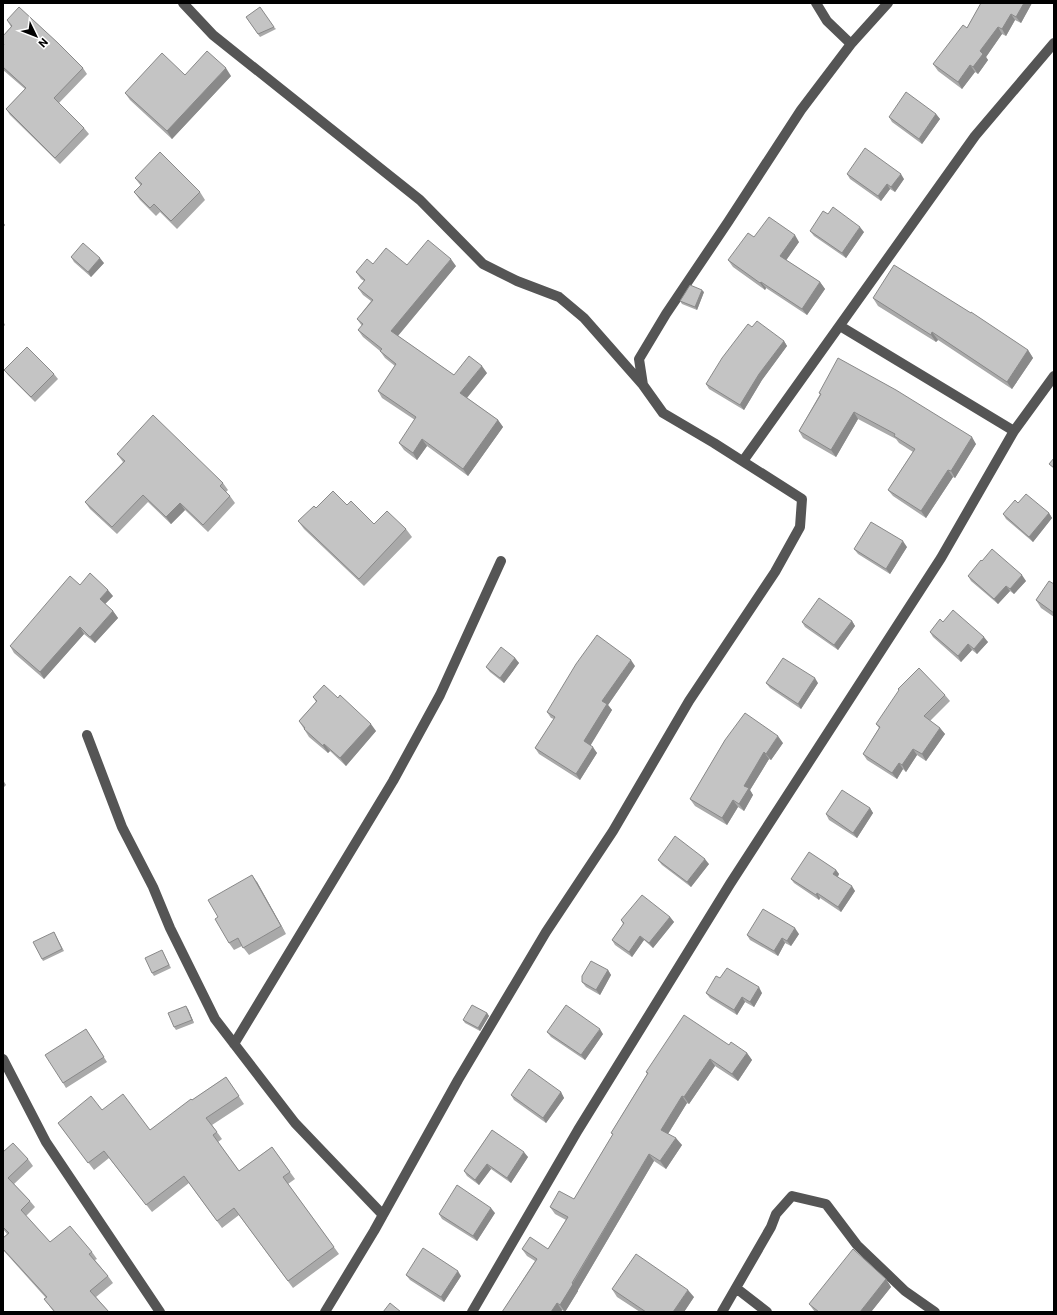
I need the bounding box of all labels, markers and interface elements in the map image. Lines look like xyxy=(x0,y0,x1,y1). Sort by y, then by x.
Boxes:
north arrow xyxy=(16,16,56,56)
text: N xyxy=(35,35,50,50)

